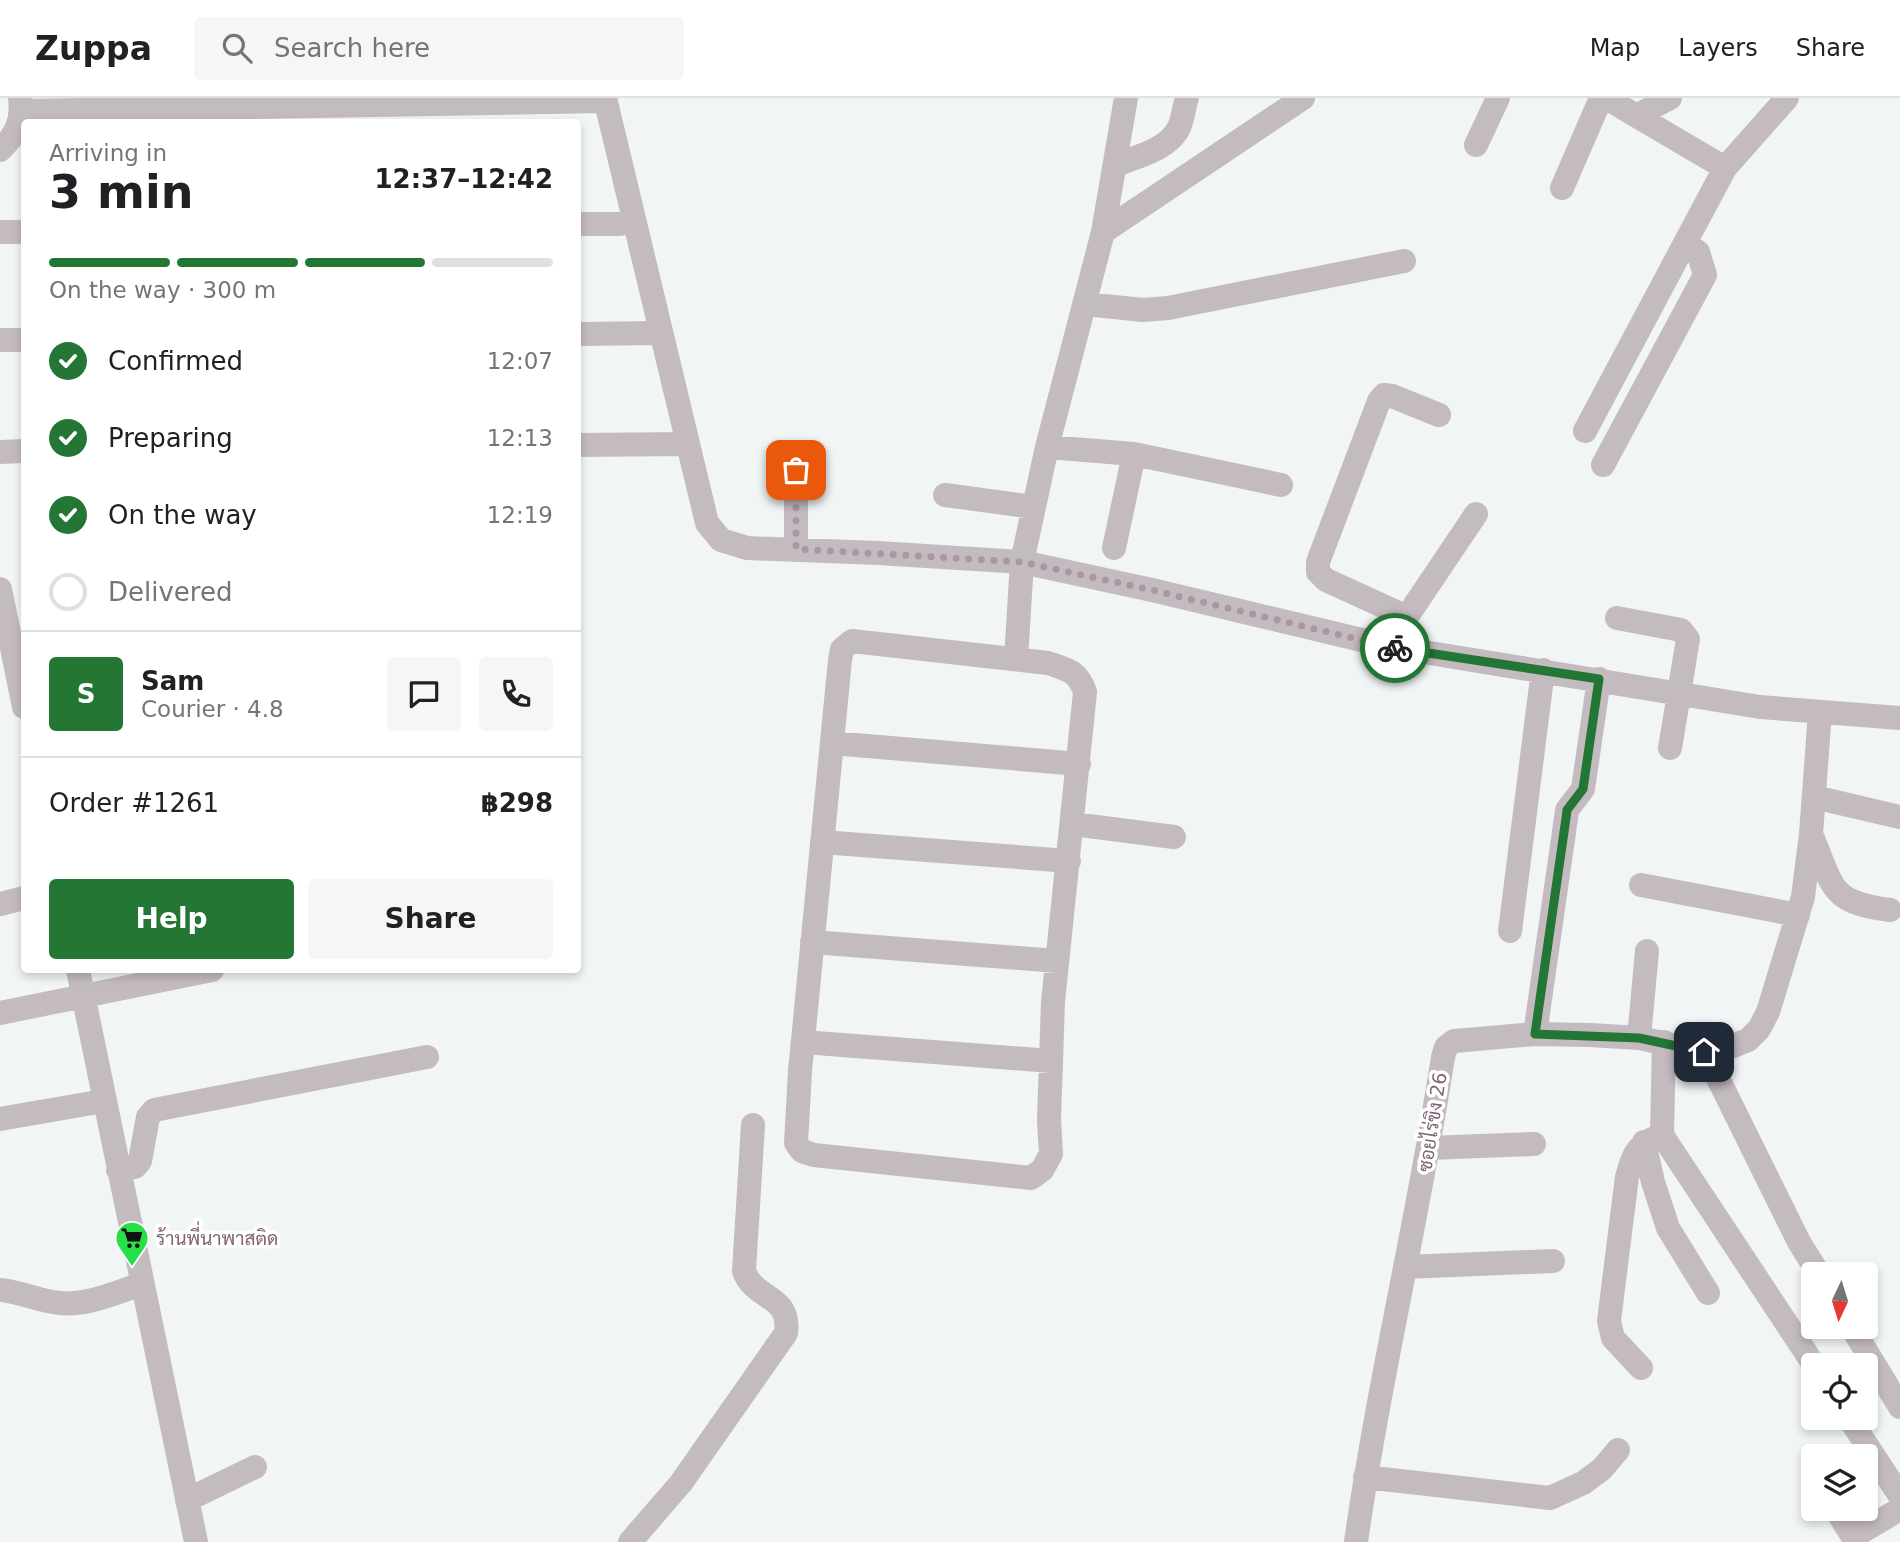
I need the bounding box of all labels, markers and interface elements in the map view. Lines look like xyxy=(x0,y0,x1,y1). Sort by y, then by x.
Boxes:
search box xyxy=(194,17,684,80)
text: Zuppa xyxy=(35,29,152,68)
icon: search xyxy=(218,29,256,67)
text: Search here xyxy=(274,33,430,63)
text: Map xyxy=(1590,34,1640,62)
text: Layers xyxy=(1678,34,1758,62)
text: Share xyxy=(1796,34,1865,62)
text: Arriving in xyxy=(49,140,167,166)
text: 12:37–12:42 xyxy=(374,164,553,194)
text: 3 min xyxy=(49,165,193,219)
text: On the way · 300 m xyxy=(49,277,276,303)
icon: check xyxy=(49,342,87,380)
text: Confirmed xyxy=(108,346,243,376)
text: 12:07 xyxy=(487,348,553,374)
icon: check xyxy=(49,419,87,457)
text: Preparing xyxy=(108,423,233,453)
text: 12:13 xyxy=(487,425,553,451)
pin xyxy=(766,440,826,500)
icon: bag xyxy=(777,451,815,489)
icon: check xyxy=(49,496,87,534)
text: On the way xyxy=(108,500,257,530)
text: 12:19 xyxy=(487,502,553,528)
text: Delivered xyxy=(108,577,232,607)
courier xyxy=(1360,613,1430,683)
icon: bike xyxy=(1376,629,1414,667)
button: chat xyxy=(387,657,461,731)
button: phone xyxy=(479,657,553,731)
text: Sam xyxy=(141,666,204,696)
text: S xyxy=(77,679,95,709)
text: Courier · 4.8 xyxy=(141,696,284,722)
text: Order #1261 xyxy=(49,788,219,818)
text: ฿298 xyxy=(481,788,553,818)
button: Help xyxy=(49,879,294,959)
button: Share xyxy=(308,879,553,959)
pin xyxy=(1674,1022,1734,1082)
icon: home xyxy=(1685,1033,1723,1071)
street label: ซอยไร่ขิง 26 xyxy=(1412,1071,1451,1173)
supermarket icon: ร้านพี่นาพาสติด xyxy=(113,1219,151,1268)
place label: ร้านพี่นาพาสติด xyxy=(156,1221,278,1249)
north arrow xyxy=(1801,1262,1878,1339)
map controls xyxy=(1801,1262,1878,1521)
button: locate xyxy=(1801,1353,1878,1430)
button: layers xyxy=(1801,1444,1878,1521)

